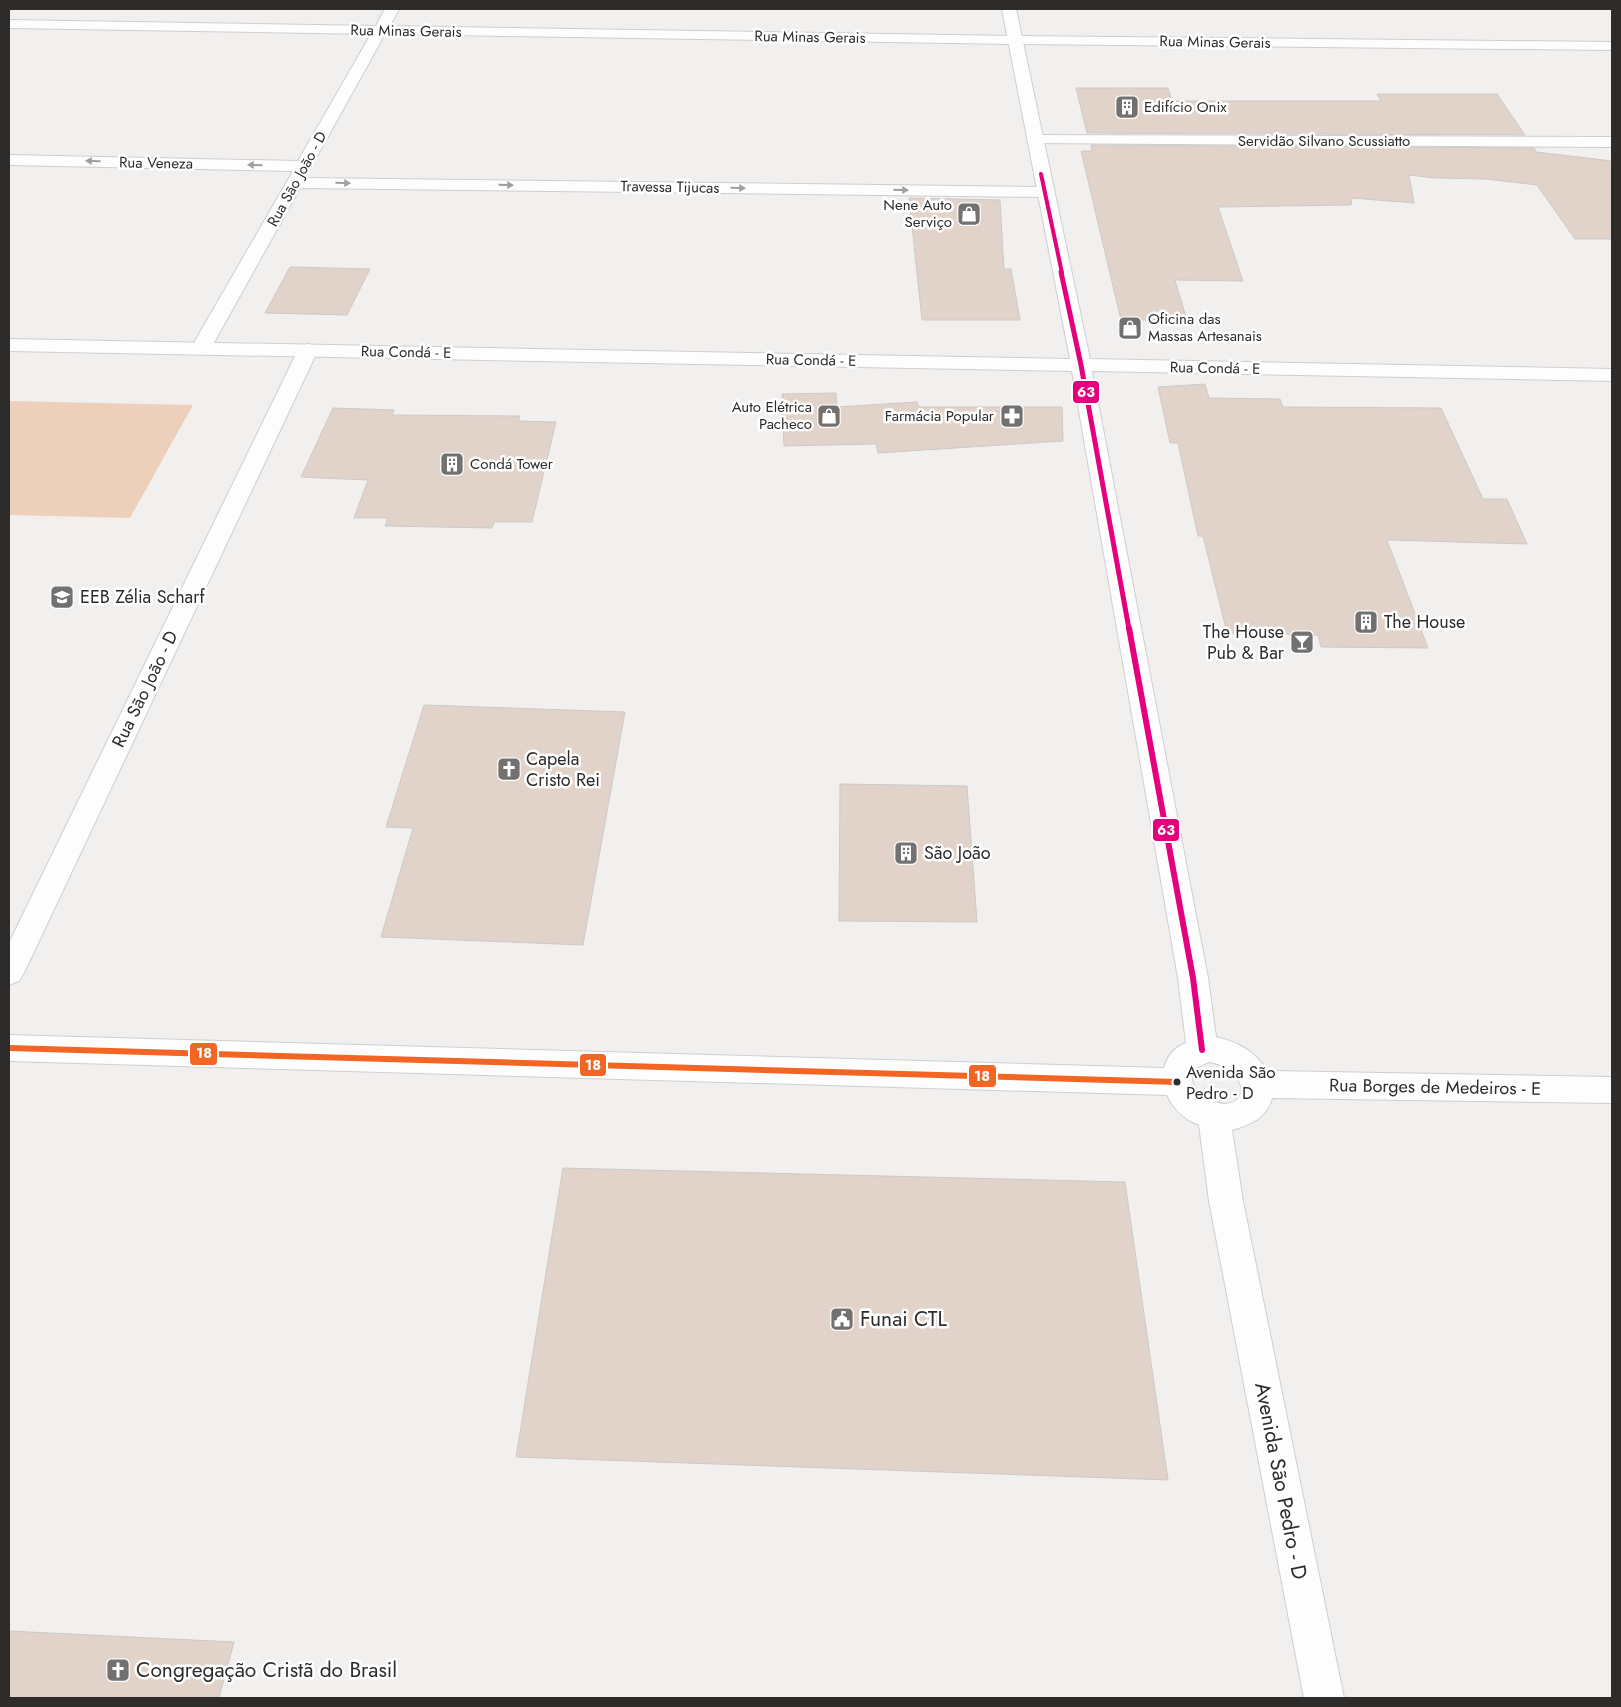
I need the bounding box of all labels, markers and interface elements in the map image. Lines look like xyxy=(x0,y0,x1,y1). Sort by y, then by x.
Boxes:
street label: Rua Minas Gerais xyxy=(350,19,462,43)
street label: Rua Minas Gerais xyxy=(754,25,866,49)
street label: Rua Minas Gerais xyxy=(1159,30,1271,54)
building icon: Edifício Onix xyxy=(1114,94,1140,120)
place label: Edifício Onix xyxy=(1144,96,1227,118)
street label: Rua São João - D xyxy=(262,127,332,231)
street label: Servidão Silvano Scussiatto xyxy=(1238,130,1410,152)
street label: Rua Veneza xyxy=(119,151,193,175)
one-way arrow xyxy=(84,157,100,165)
one-way arrow xyxy=(247,161,263,169)
street label: Travessa Tijucas xyxy=(620,175,720,199)
one-way arrow xyxy=(336,179,352,187)
one-way arrow xyxy=(498,181,514,189)
one-way arrow xyxy=(731,184,747,192)
one-way arrow xyxy=(893,186,909,194)
place label: Nene Auto Serviço xyxy=(883,194,952,233)
shop icon: Nene Auto Serviço xyxy=(956,201,982,227)
place label: Oficina das Massas Artesanais xyxy=(1148,308,1262,347)
shop icon: Oficina das Massas Artesanais xyxy=(1117,315,1143,341)
street label: Rua Condá - E xyxy=(361,340,451,364)
street label: Rua Condá - E xyxy=(766,348,856,372)
street label: Rua Condá - E xyxy=(1170,356,1260,380)
line badge: 63 xyxy=(1072,380,1100,404)
text: 63 xyxy=(1077,382,1095,402)
place label: Auto Elétrica Pacheco xyxy=(732,396,812,435)
shop icon: Auto Elétrica Pacheco xyxy=(816,403,842,429)
pharmacy icon: Farmácia Popular xyxy=(999,403,1025,429)
place label: Farmácia Popular xyxy=(885,405,995,427)
building icon: Condá Tower xyxy=(439,451,465,477)
place label: Condá Tower xyxy=(470,453,554,475)
school or university icon: EEB Zélia Scharf xyxy=(49,584,75,610)
place label: EEB Zélia Scharf xyxy=(80,584,205,610)
building icon: The House xyxy=(1353,609,1379,635)
place label: The House xyxy=(1384,609,1465,635)
place label: The House Pub & Bar xyxy=(1203,619,1285,666)
street label: Rua São João - D xyxy=(105,626,185,752)
bar icon: The House Pub & Bar xyxy=(1289,629,1315,655)
place label: Capela Cristo Rei xyxy=(526,746,600,793)
church icon: Capela Cristo Rei xyxy=(496,756,522,782)
line badge: 63 xyxy=(1152,818,1180,842)
text: 63 xyxy=(1157,820,1175,840)
building icon: São João xyxy=(893,840,919,866)
place label: São João xyxy=(924,840,991,866)
line badge: 18 xyxy=(189,1042,218,1066)
text: 18 xyxy=(196,1043,212,1063)
line badge: 18 xyxy=(579,1053,607,1077)
text: 18 xyxy=(585,1055,601,1075)
place label: Avenida São Pedro - D xyxy=(1186,1060,1276,1105)
line badge: 18 xyxy=(968,1064,997,1088)
text: 18 xyxy=(974,1066,990,1086)
street label: Rua Borges de Medeiros - E xyxy=(1329,1072,1541,1102)
marker: Avenida São Pedro - D xyxy=(1172,1077,1182,1087)
place label: Funai CTL xyxy=(860,1304,948,1334)
public building icon: Funai CTL xyxy=(829,1306,855,1332)
street label: Avenida São Pedro - D xyxy=(1247,1380,1315,1582)
place label: Congregação Cristã do Brasil xyxy=(136,1655,397,1685)
church icon: Congregação Cristã do Brasil xyxy=(105,1657,131,1683)

